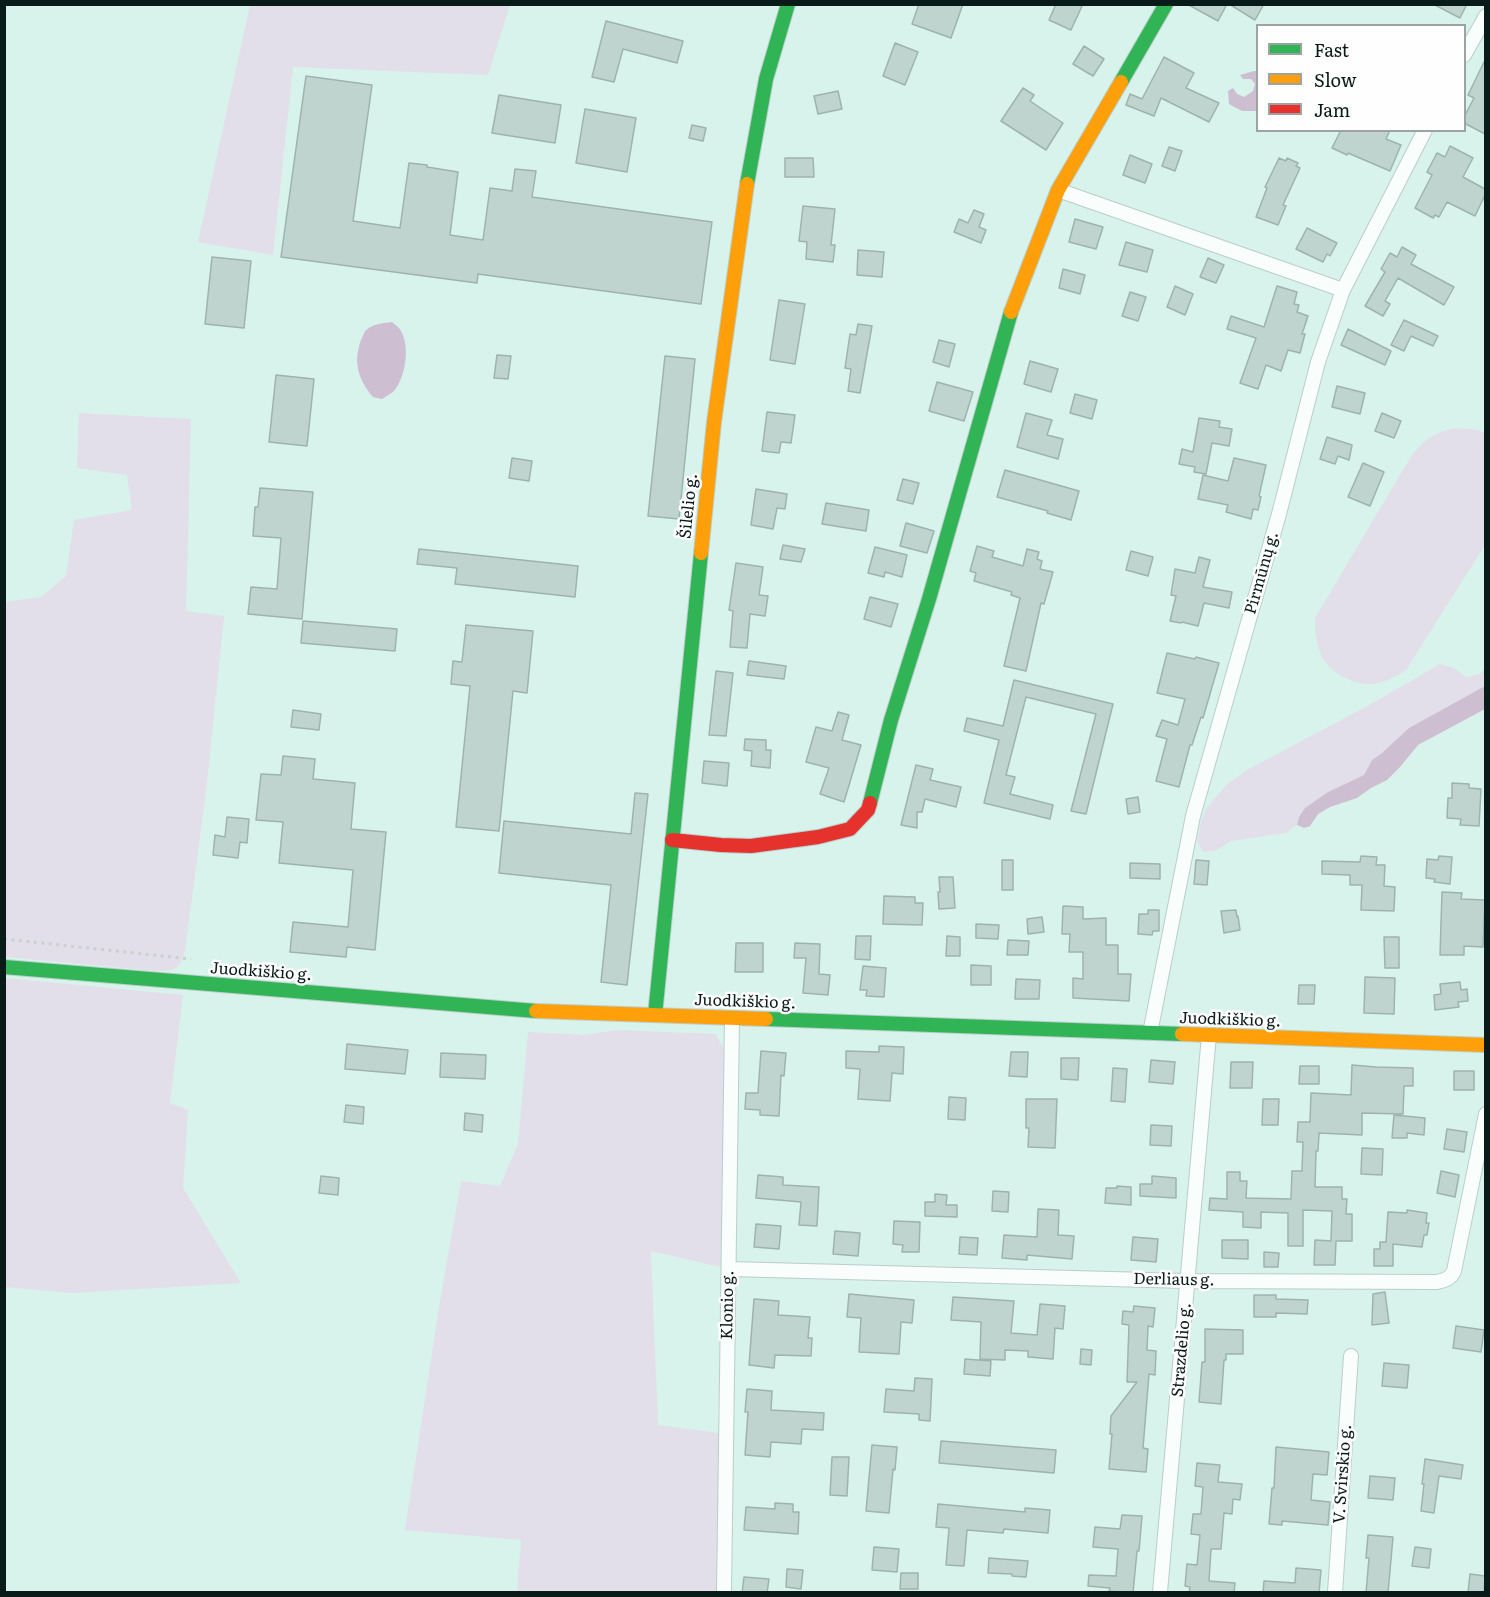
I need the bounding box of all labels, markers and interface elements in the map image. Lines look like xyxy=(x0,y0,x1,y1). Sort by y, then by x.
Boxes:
legend xyxy=(1256,24,1466,132)
text: Fast xyxy=(1314,36,1349,63)
text: Slow xyxy=(1314,66,1356,93)
text: Jam xyxy=(1314,96,1350,123)
street label: Šilelio g. xyxy=(676,472,702,540)
street label: Pirmūnų g. xyxy=(1241,529,1283,617)
street label: Juodkiškio g. xyxy=(209,959,313,985)
street label: Juodkiškio g. xyxy=(694,991,796,1013)
street label: Juodkiškio g. xyxy=(1179,1009,1281,1031)
street label: Klonio g. xyxy=(718,1270,738,1340)
street label: Derliaus g. xyxy=(1133,1270,1215,1290)
street label: Strazdelio g. xyxy=(1168,1302,1196,1398)
street label: V. Svirskio g. xyxy=(1330,1424,1356,1524)

